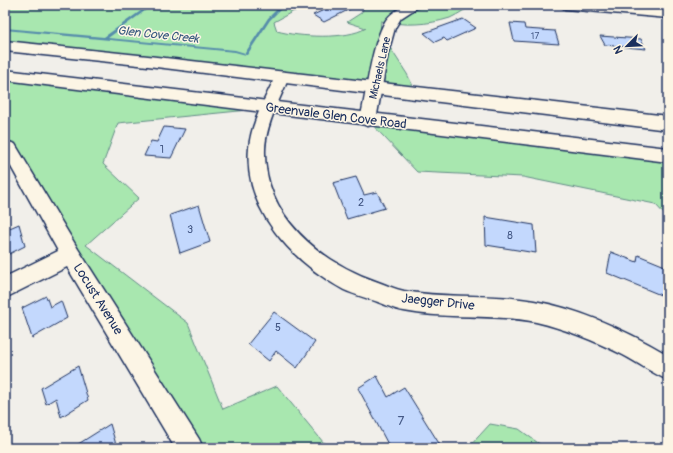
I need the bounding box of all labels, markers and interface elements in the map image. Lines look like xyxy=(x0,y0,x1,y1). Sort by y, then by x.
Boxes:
water label: Glen Cove Creek xyxy=(117,23,200,47)
north arrow xyxy=(607,26,647,66)
house number: 17 xyxy=(531,31,539,42)
street label: Michaels Lane xyxy=(366,35,394,101)
text: N xyxy=(611,43,626,56)
street label: Greenvale Glen Cove Road xyxy=(265,99,407,133)
house number: 1 xyxy=(160,143,164,156)
house number: 2 xyxy=(358,196,364,209)
house number: 3 xyxy=(187,223,193,236)
house number: 8 xyxy=(507,229,513,242)
street label: Locust Avenue xyxy=(70,260,127,338)
street label: Jaegger Drive xyxy=(401,290,476,314)
house number: 5 xyxy=(275,321,281,334)
house number: 7 xyxy=(398,413,405,429)

